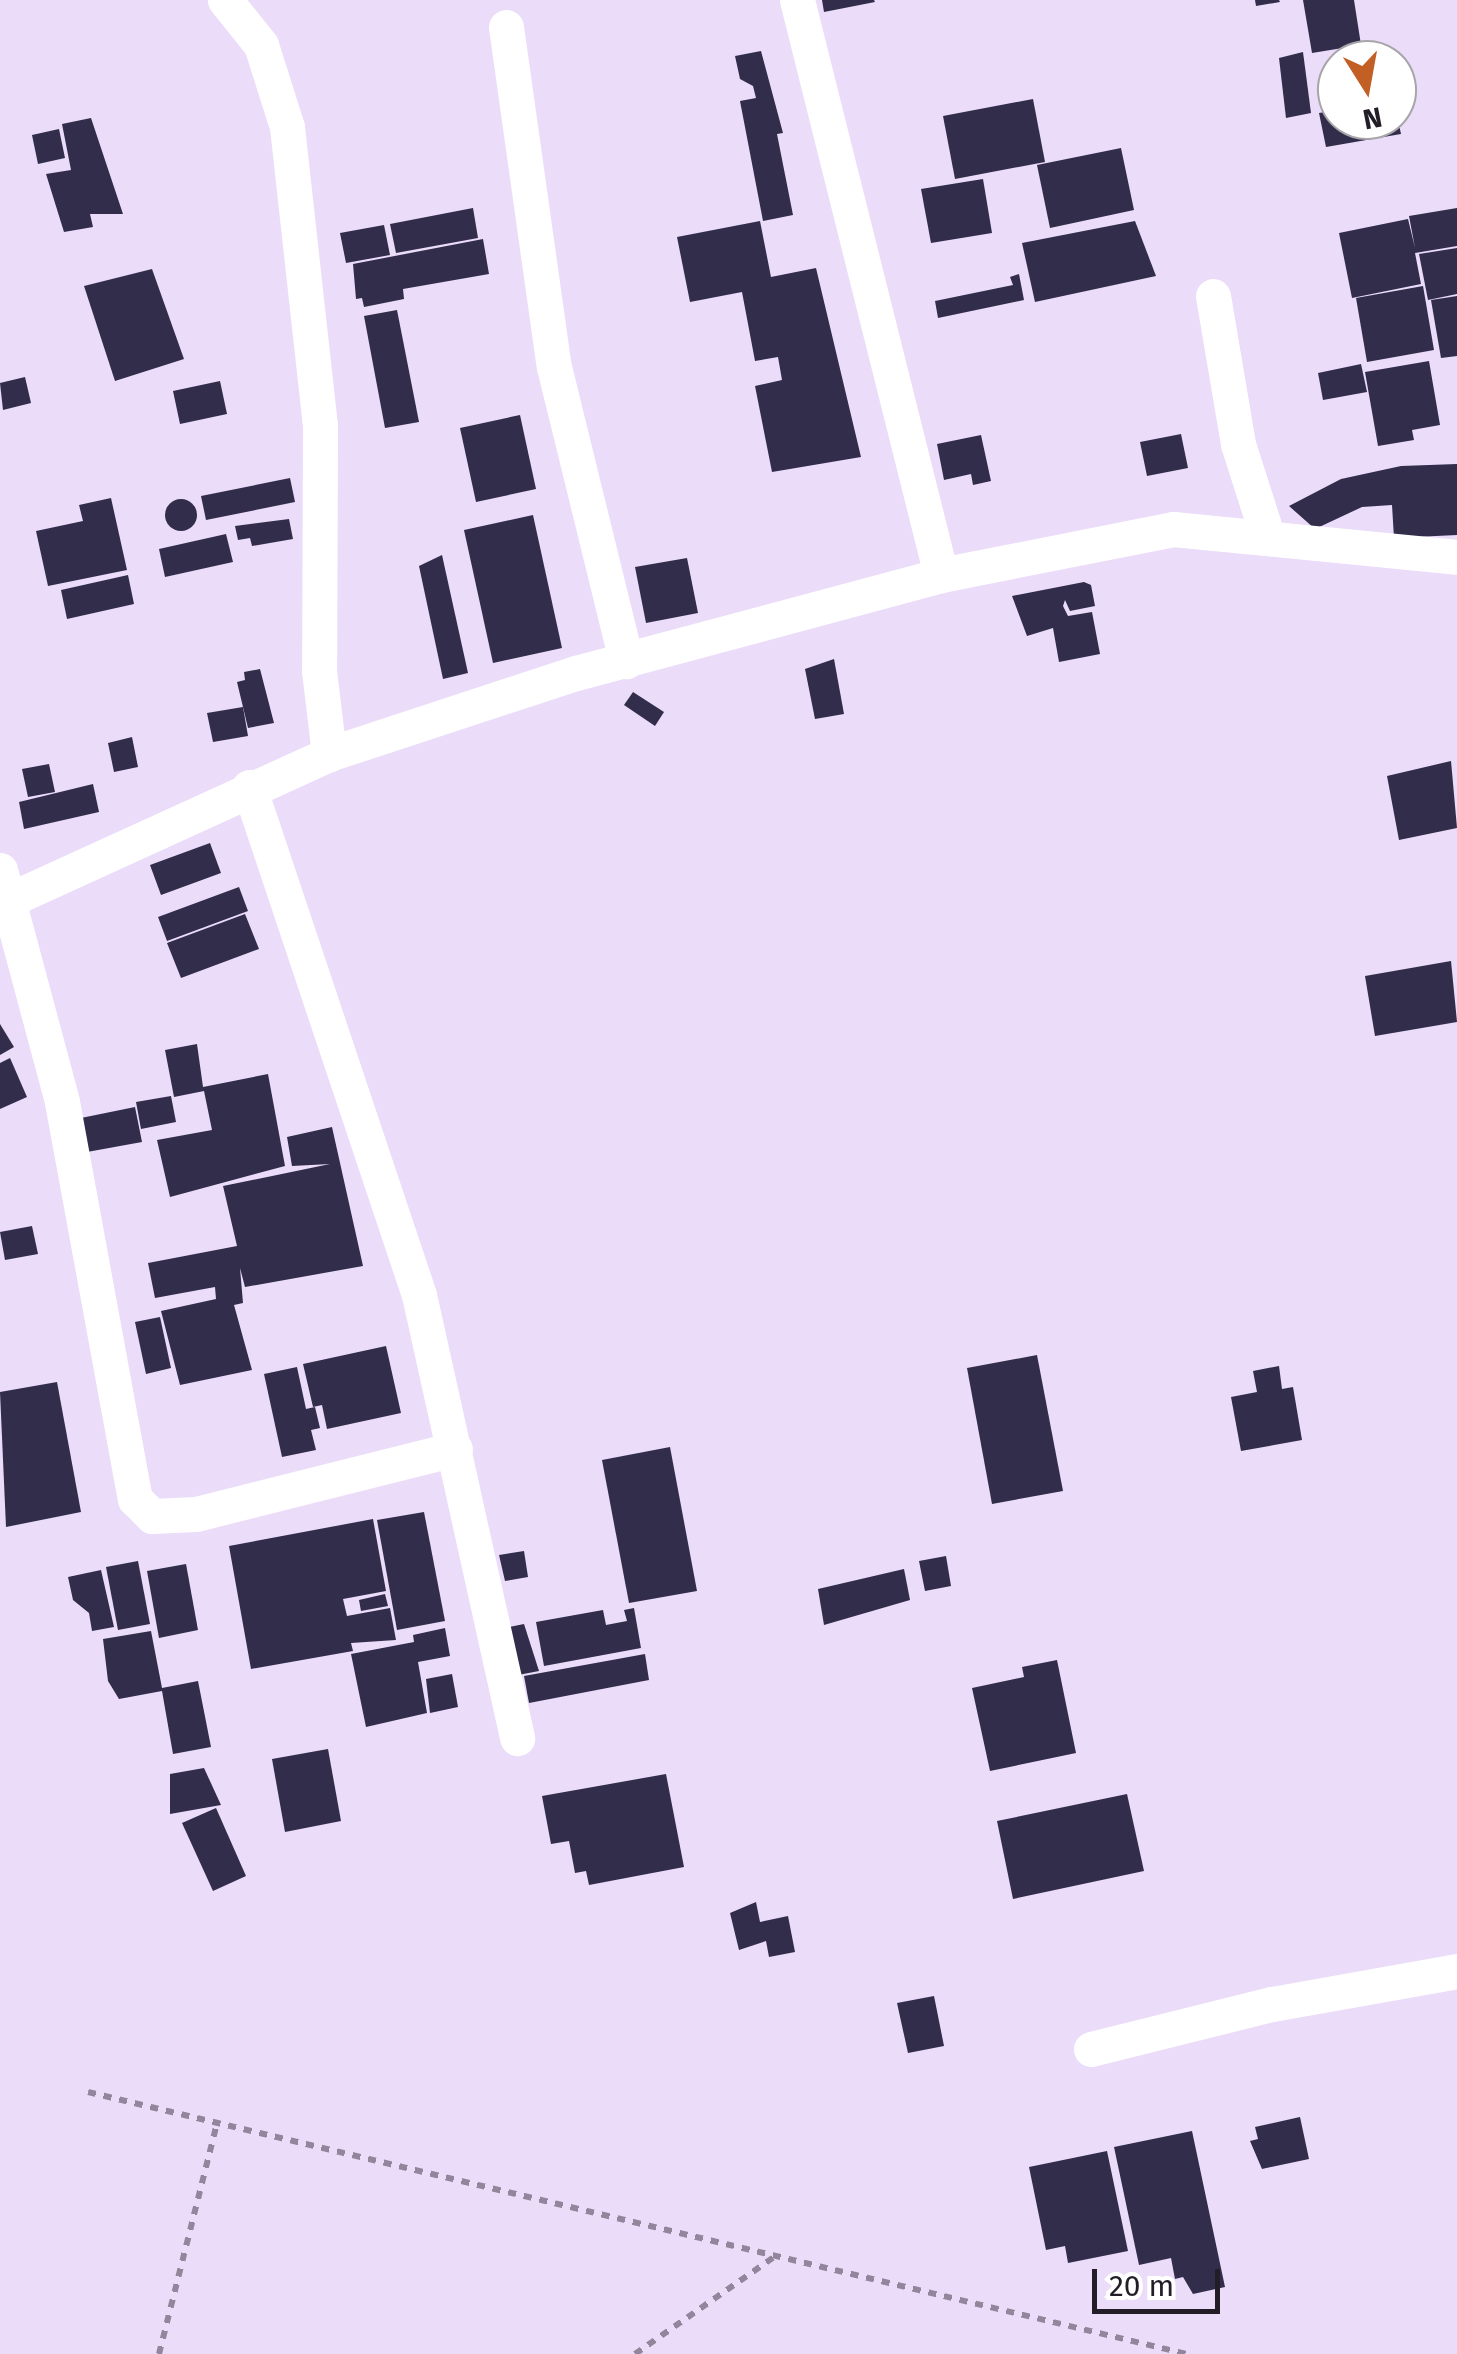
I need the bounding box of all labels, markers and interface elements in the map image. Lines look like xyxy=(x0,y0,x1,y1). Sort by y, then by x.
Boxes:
north arrow xyxy=(1317,40,1417,140)
text: N xyxy=(1360,100,1385,136)
scale bar xyxy=(1097,2249,1224,2311)
text: 20 m xyxy=(1109,2268,1174,2304)

